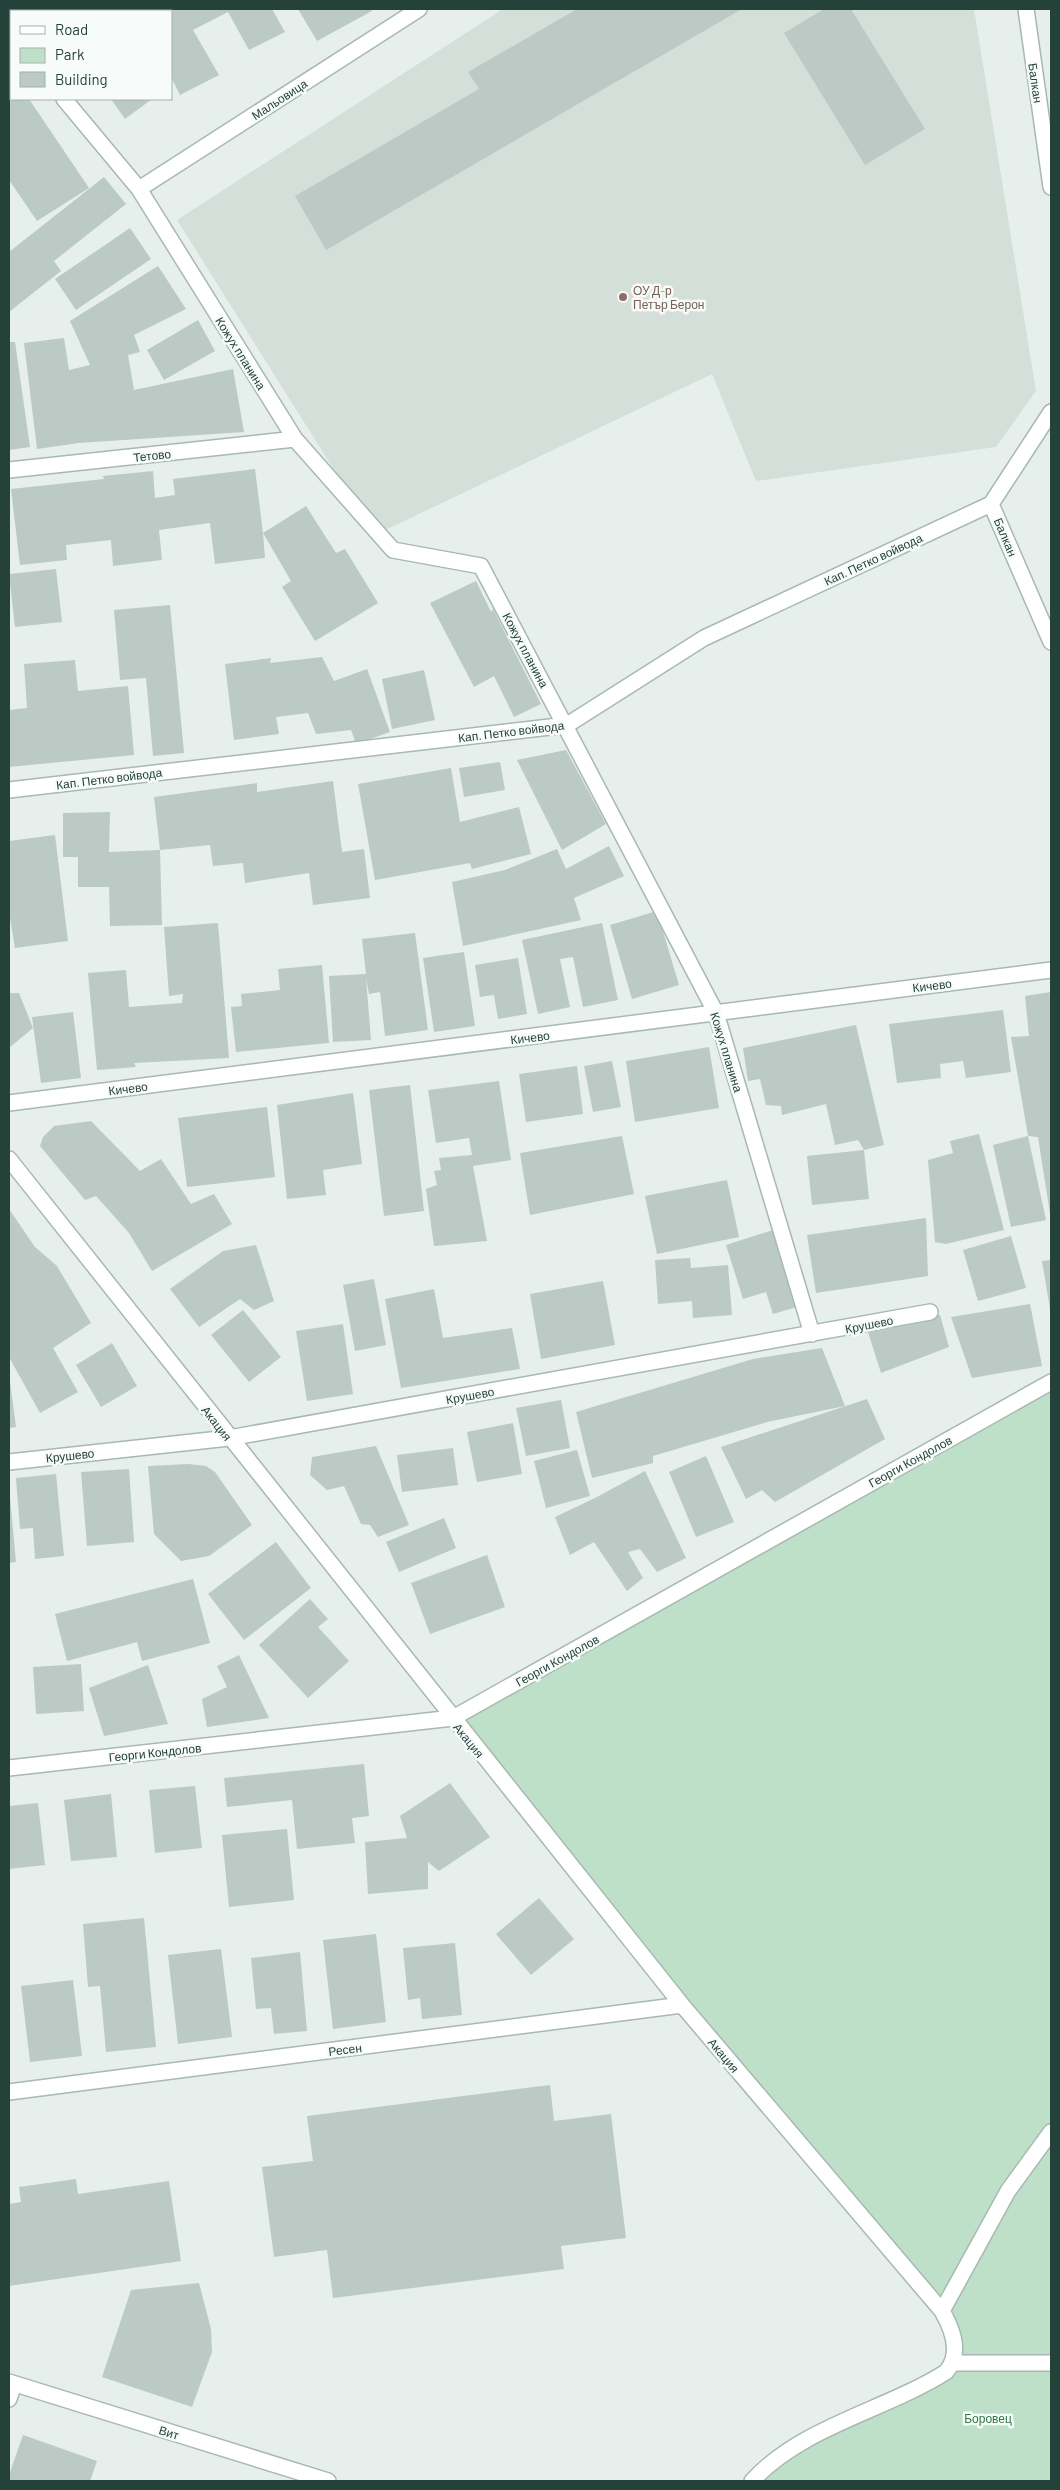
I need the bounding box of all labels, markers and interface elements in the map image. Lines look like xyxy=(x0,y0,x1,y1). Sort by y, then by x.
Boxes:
legend xyxy=(10,10,172,100)
text: Road xyxy=(55,20,88,38)
text: Park xyxy=(55,45,85,63)
street label: Балкан xyxy=(1026,62,1046,104)
text: Building xyxy=(55,70,108,88)
street label: Мальовица xyxy=(249,76,310,123)
place label: ОУ Д-р Петър Берон xyxy=(633,283,705,312)
marker: ОУ Д-р Петър Берон xyxy=(617,291,629,303)
street label: Кожух планина xyxy=(212,314,269,393)
street label: Тетово xyxy=(132,446,172,464)
street label: Балкан xyxy=(992,516,1020,558)
street label: Кап. Петко войвода xyxy=(822,530,925,589)
street label: Кожух планина xyxy=(499,610,552,691)
street label: Кап. Петко войвода xyxy=(457,718,565,745)
street label: Кап. Петко войвода xyxy=(55,765,163,792)
street label: Кичево xyxy=(912,976,953,994)
street label: Кожух планина xyxy=(707,1010,746,1094)
street label: Кичево xyxy=(510,1028,551,1046)
street label: Кичево xyxy=(108,1079,149,1097)
street label: Крушево xyxy=(844,1312,895,1337)
street label: Крушево xyxy=(445,1384,496,1407)
street label: Акация xyxy=(198,1403,235,1444)
street label: Георги Кондолов xyxy=(866,1432,955,1491)
street label: Крушево xyxy=(45,1445,95,1466)
street label: Георги Кондолов xyxy=(513,1631,602,1690)
street label: Акация xyxy=(450,1720,487,1761)
street label: Георги Кондолов xyxy=(108,1740,202,1765)
street label: Акация xyxy=(705,2035,742,2076)
street label: Ресен xyxy=(328,2040,362,2058)
park label: Боровец xyxy=(964,2411,1012,2426)
street label: Вит xyxy=(157,2422,181,2442)

